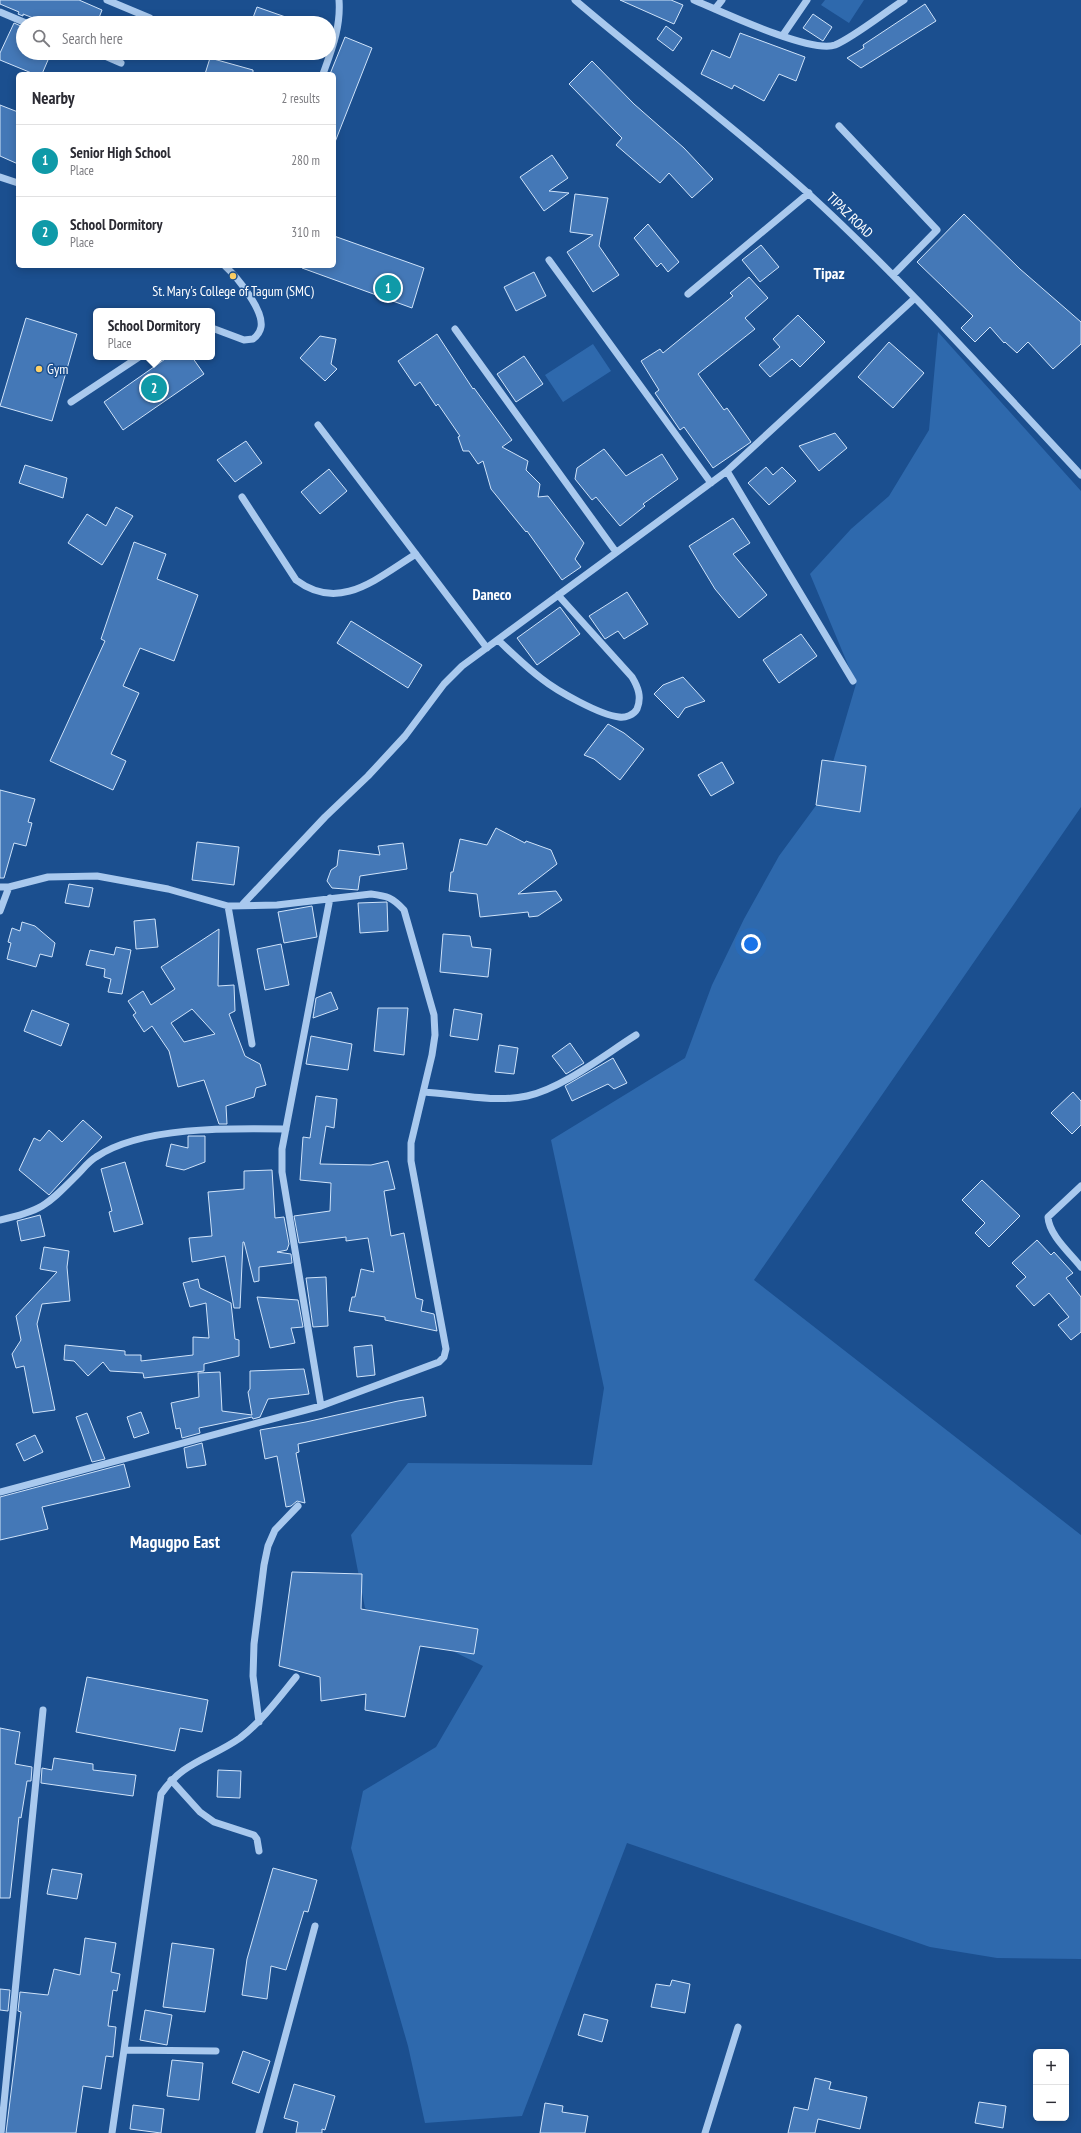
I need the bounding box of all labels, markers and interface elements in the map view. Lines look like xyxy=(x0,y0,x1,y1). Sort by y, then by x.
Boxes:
search box xyxy=(16,16,336,60)
icon: search xyxy=(30,27,52,49)
text: Search here xyxy=(62,29,123,48)
text: Nearby xyxy=(32,87,75,109)
text: 2 results xyxy=(281,90,320,107)
text: Senior High School xyxy=(70,143,171,162)
text: 1 xyxy=(42,152,48,169)
text: 280 m xyxy=(291,152,320,169)
text: Place xyxy=(70,162,94,179)
street label: TIPAZ ROAD xyxy=(823,188,877,242)
text: School Dormitory xyxy=(70,215,163,234)
text: 2 xyxy=(42,224,48,241)
text: 310 m xyxy=(291,224,320,241)
text: Place xyxy=(70,234,94,251)
district label: Tipaz xyxy=(813,263,845,283)
marker: St. Mary's College of Tagum (SMC) xyxy=(228,271,238,281)
pin: 1 xyxy=(375,273,401,303)
place label: St. Mary's College of Tagum (SMC) xyxy=(152,282,314,300)
popup xyxy=(93,308,215,360)
text: School Dormitory xyxy=(108,316,200,335)
text: Place xyxy=(108,335,132,352)
place label: Gym xyxy=(47,360,68,378)
marker: Gym xyxy=(34,364,44,374)
pin: 2 xyxy=(141,373,167,403)
district label: Daneco xyxy=(472,585,512,604)
your location xyxy=(741,934,761,954)
district label: Magugpo East xyxy=(130,1530,221,1553)
map controls xyxy=(1033,2049,1069,2121)
button: + xyxy=(1033,2049,1069,2085)
button: − xyxy=(1033,2085,1069,2121)

